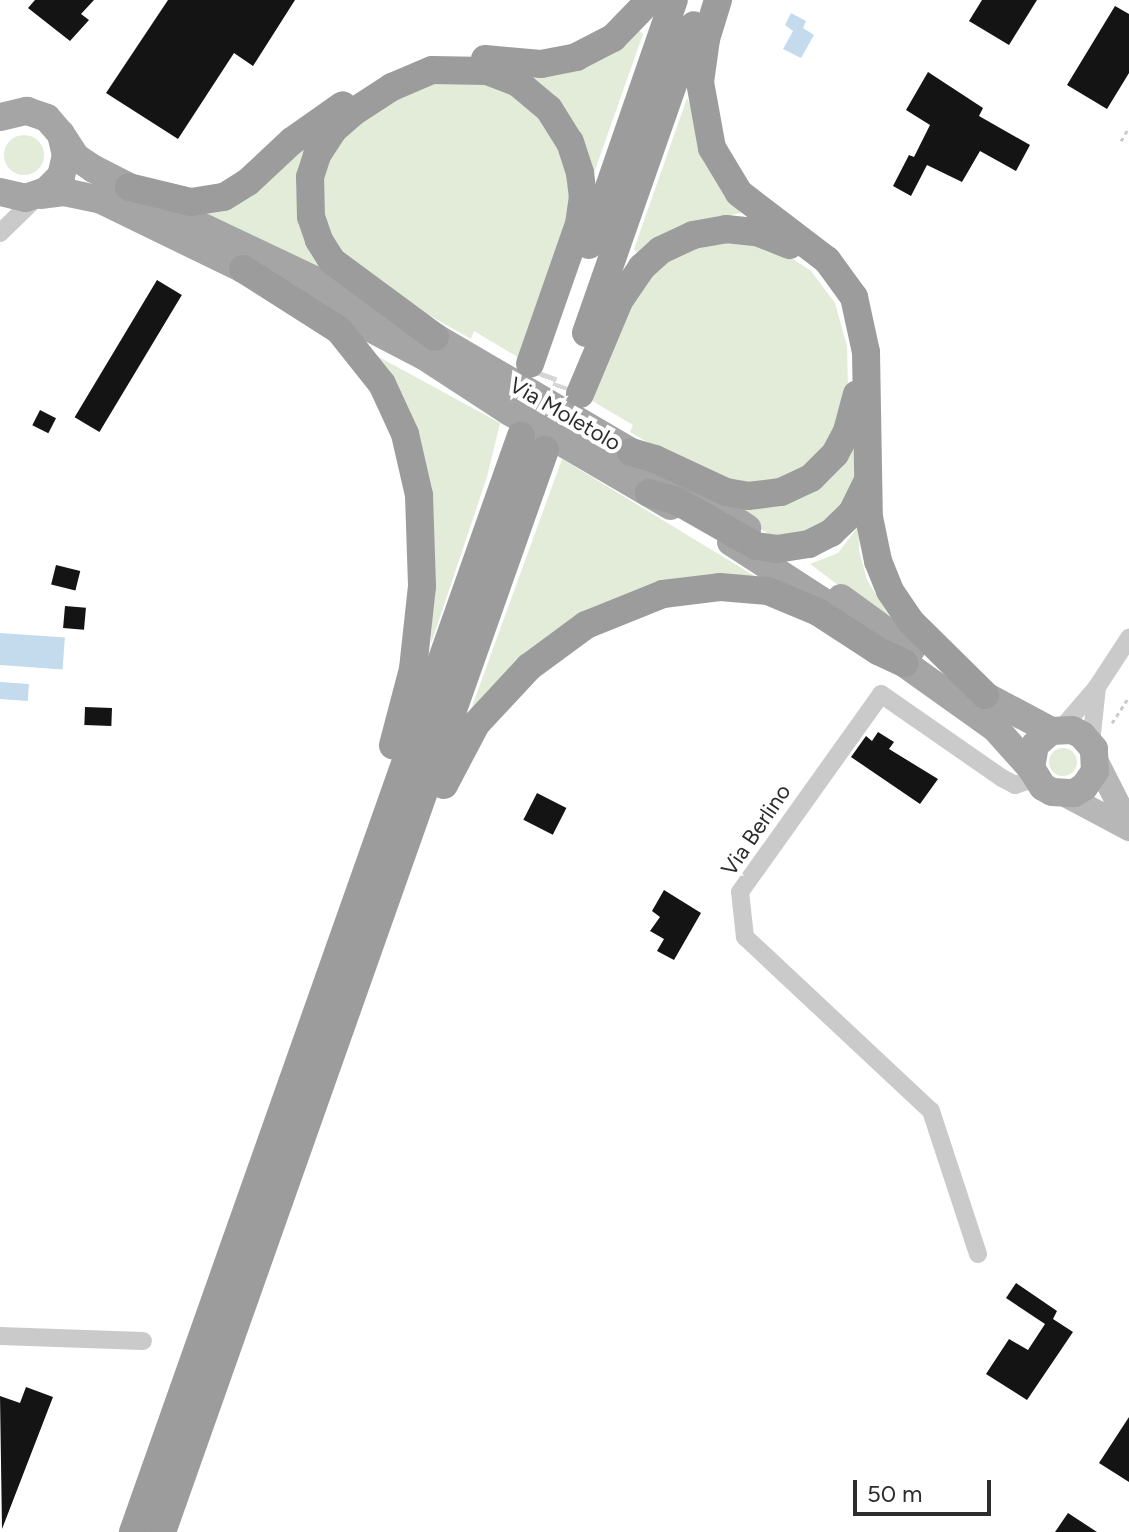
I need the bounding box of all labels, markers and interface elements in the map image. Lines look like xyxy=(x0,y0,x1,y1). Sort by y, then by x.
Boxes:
street label: Via Moletolo xyxy=(505,372,625,456)
street label: Via Berlino xyxy=(716,779,796,881)
scale bar xyxy=(857,1464,995,1514)
text: 50 m xyxy=(867,1479,923,1508)

